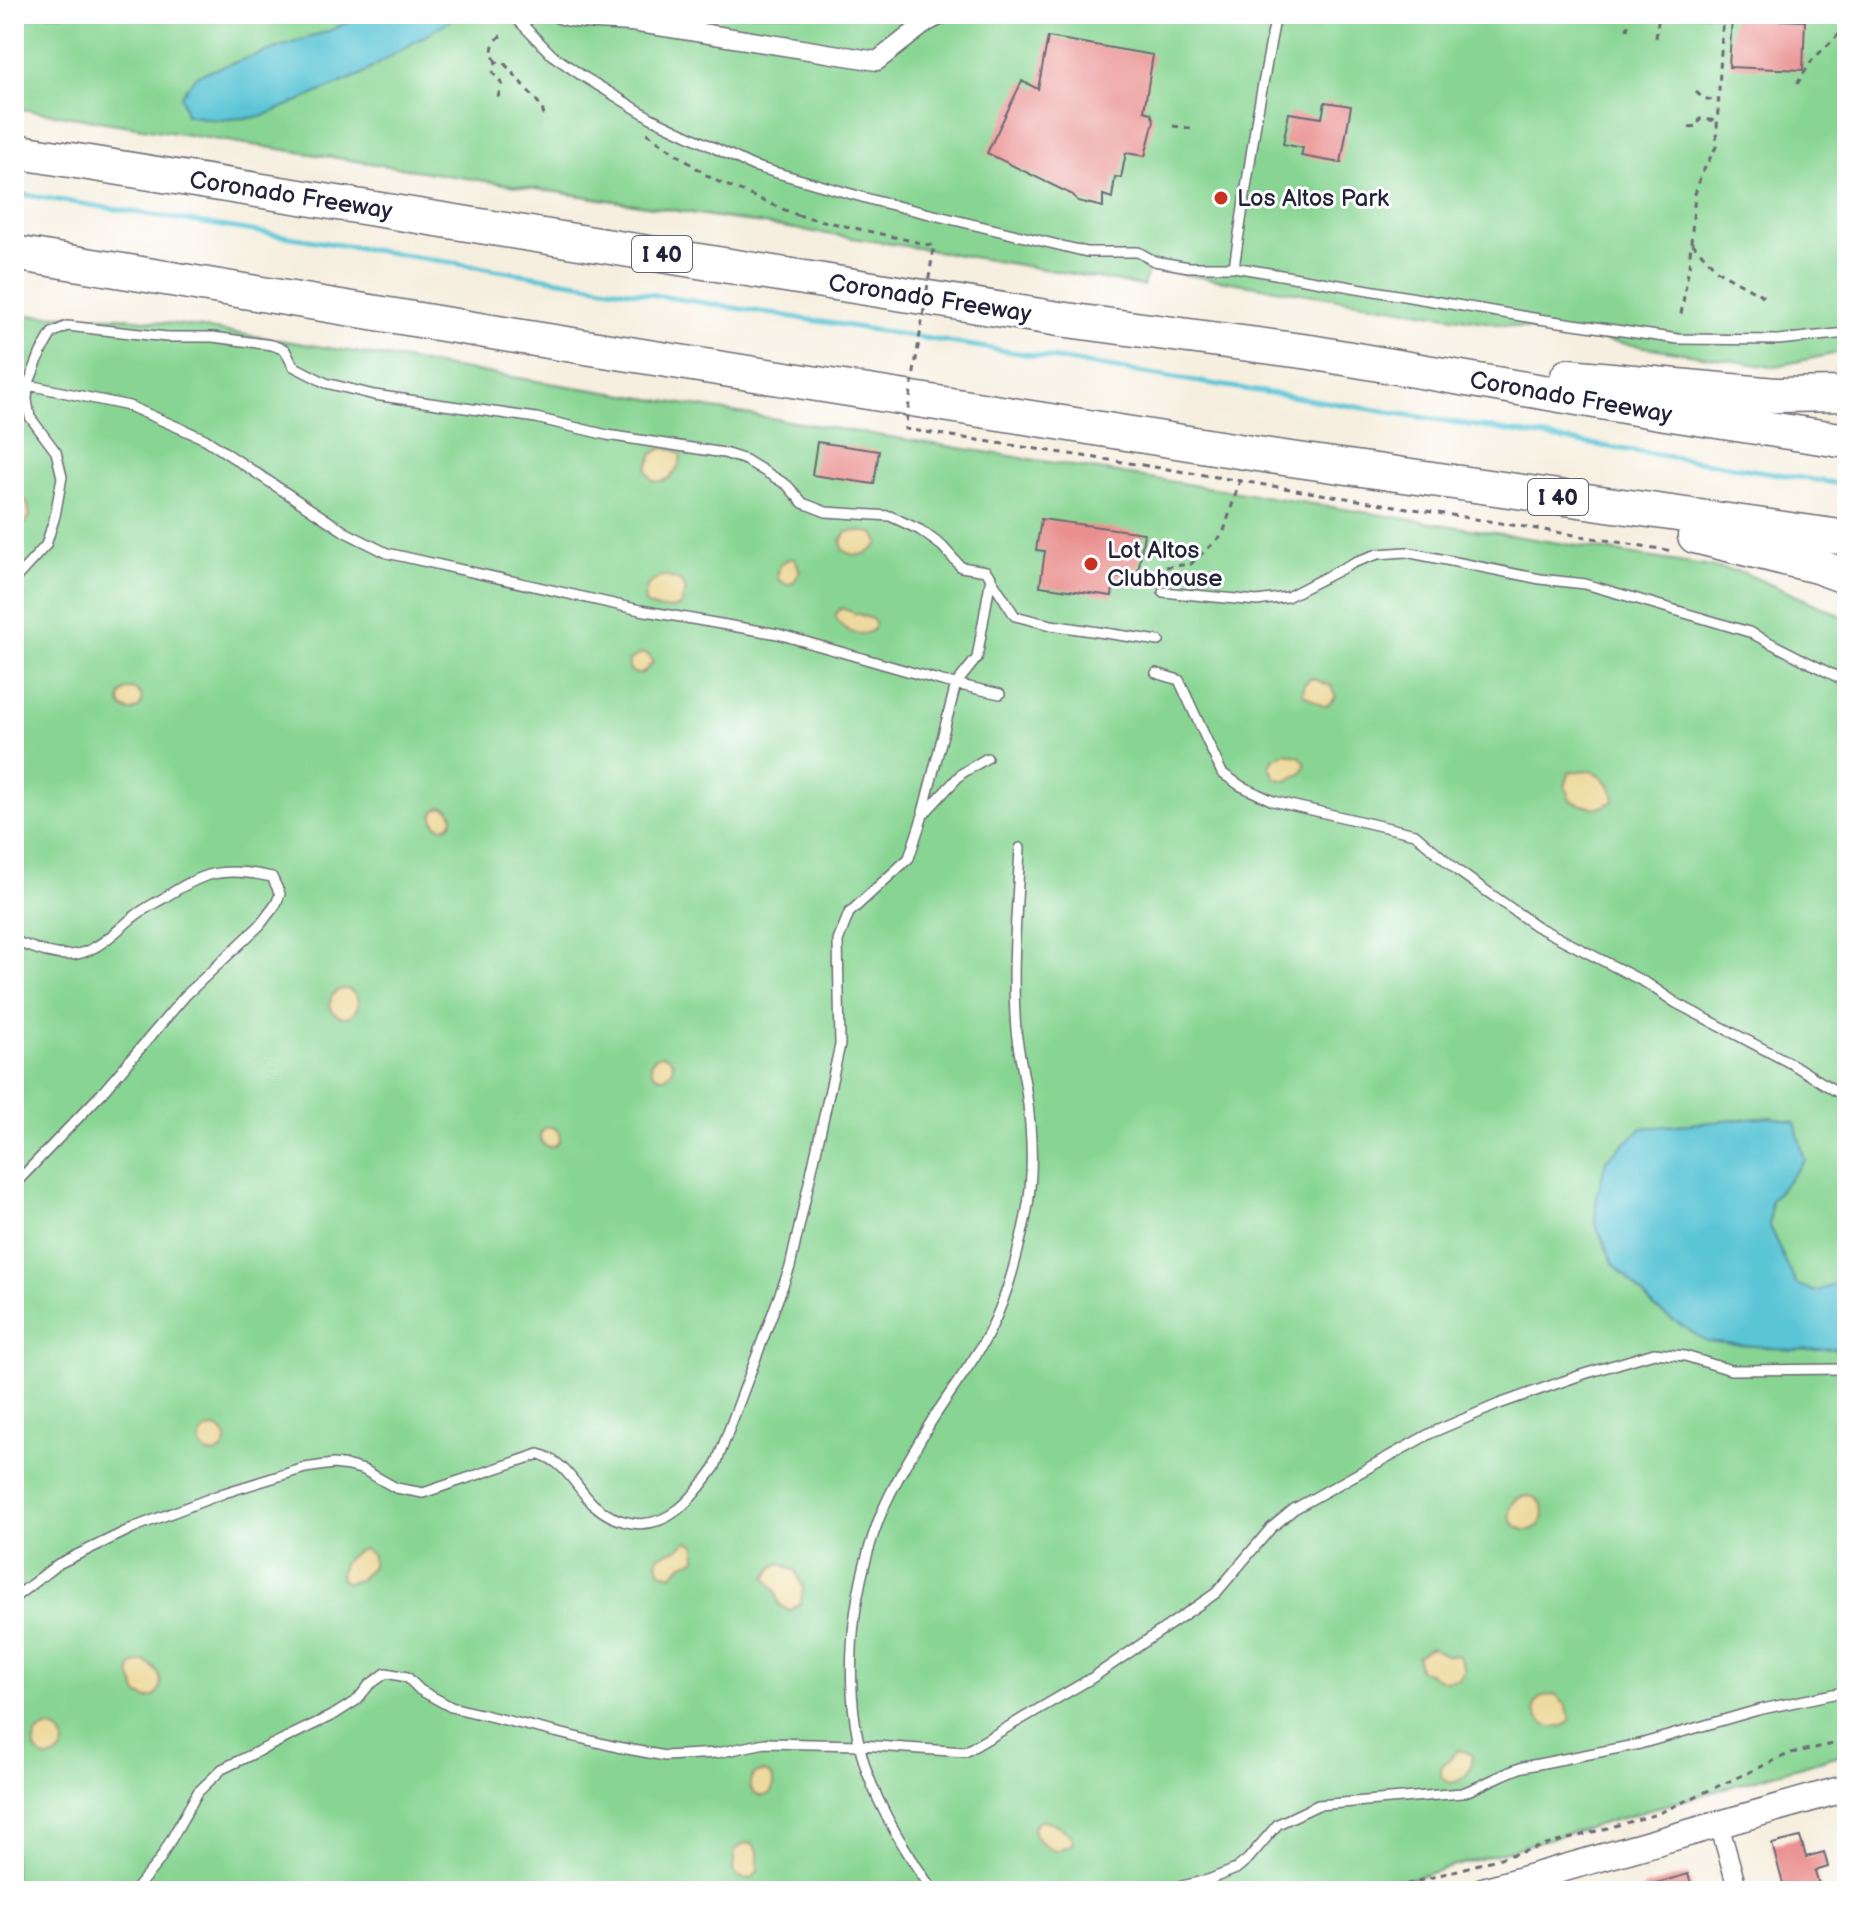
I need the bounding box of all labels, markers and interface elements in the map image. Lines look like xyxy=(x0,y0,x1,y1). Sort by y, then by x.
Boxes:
street label: Coronado Freeway xyxy=(188,165,394,226)
place label: Los Altos Park xyxy=(1237,184,1389,213)
marker: Los Altos Park xyxy=(1212,189,1230,207)
road number: I 40 xyxy=(632,236,692,272)
street label: Coronado Freeway xyxy=(827,268,1033,329)
street label: Coronado Freeway xyxy=(1468,365,1674,430)
road number: I 40 xyxy=(1528,479,1588,515)
place label: Lot Altos Clubhouse xyxy=(1107,536,1222,593)
marker: Lot Altos Clubhouse xyxy=(1082,555,1100,573)

